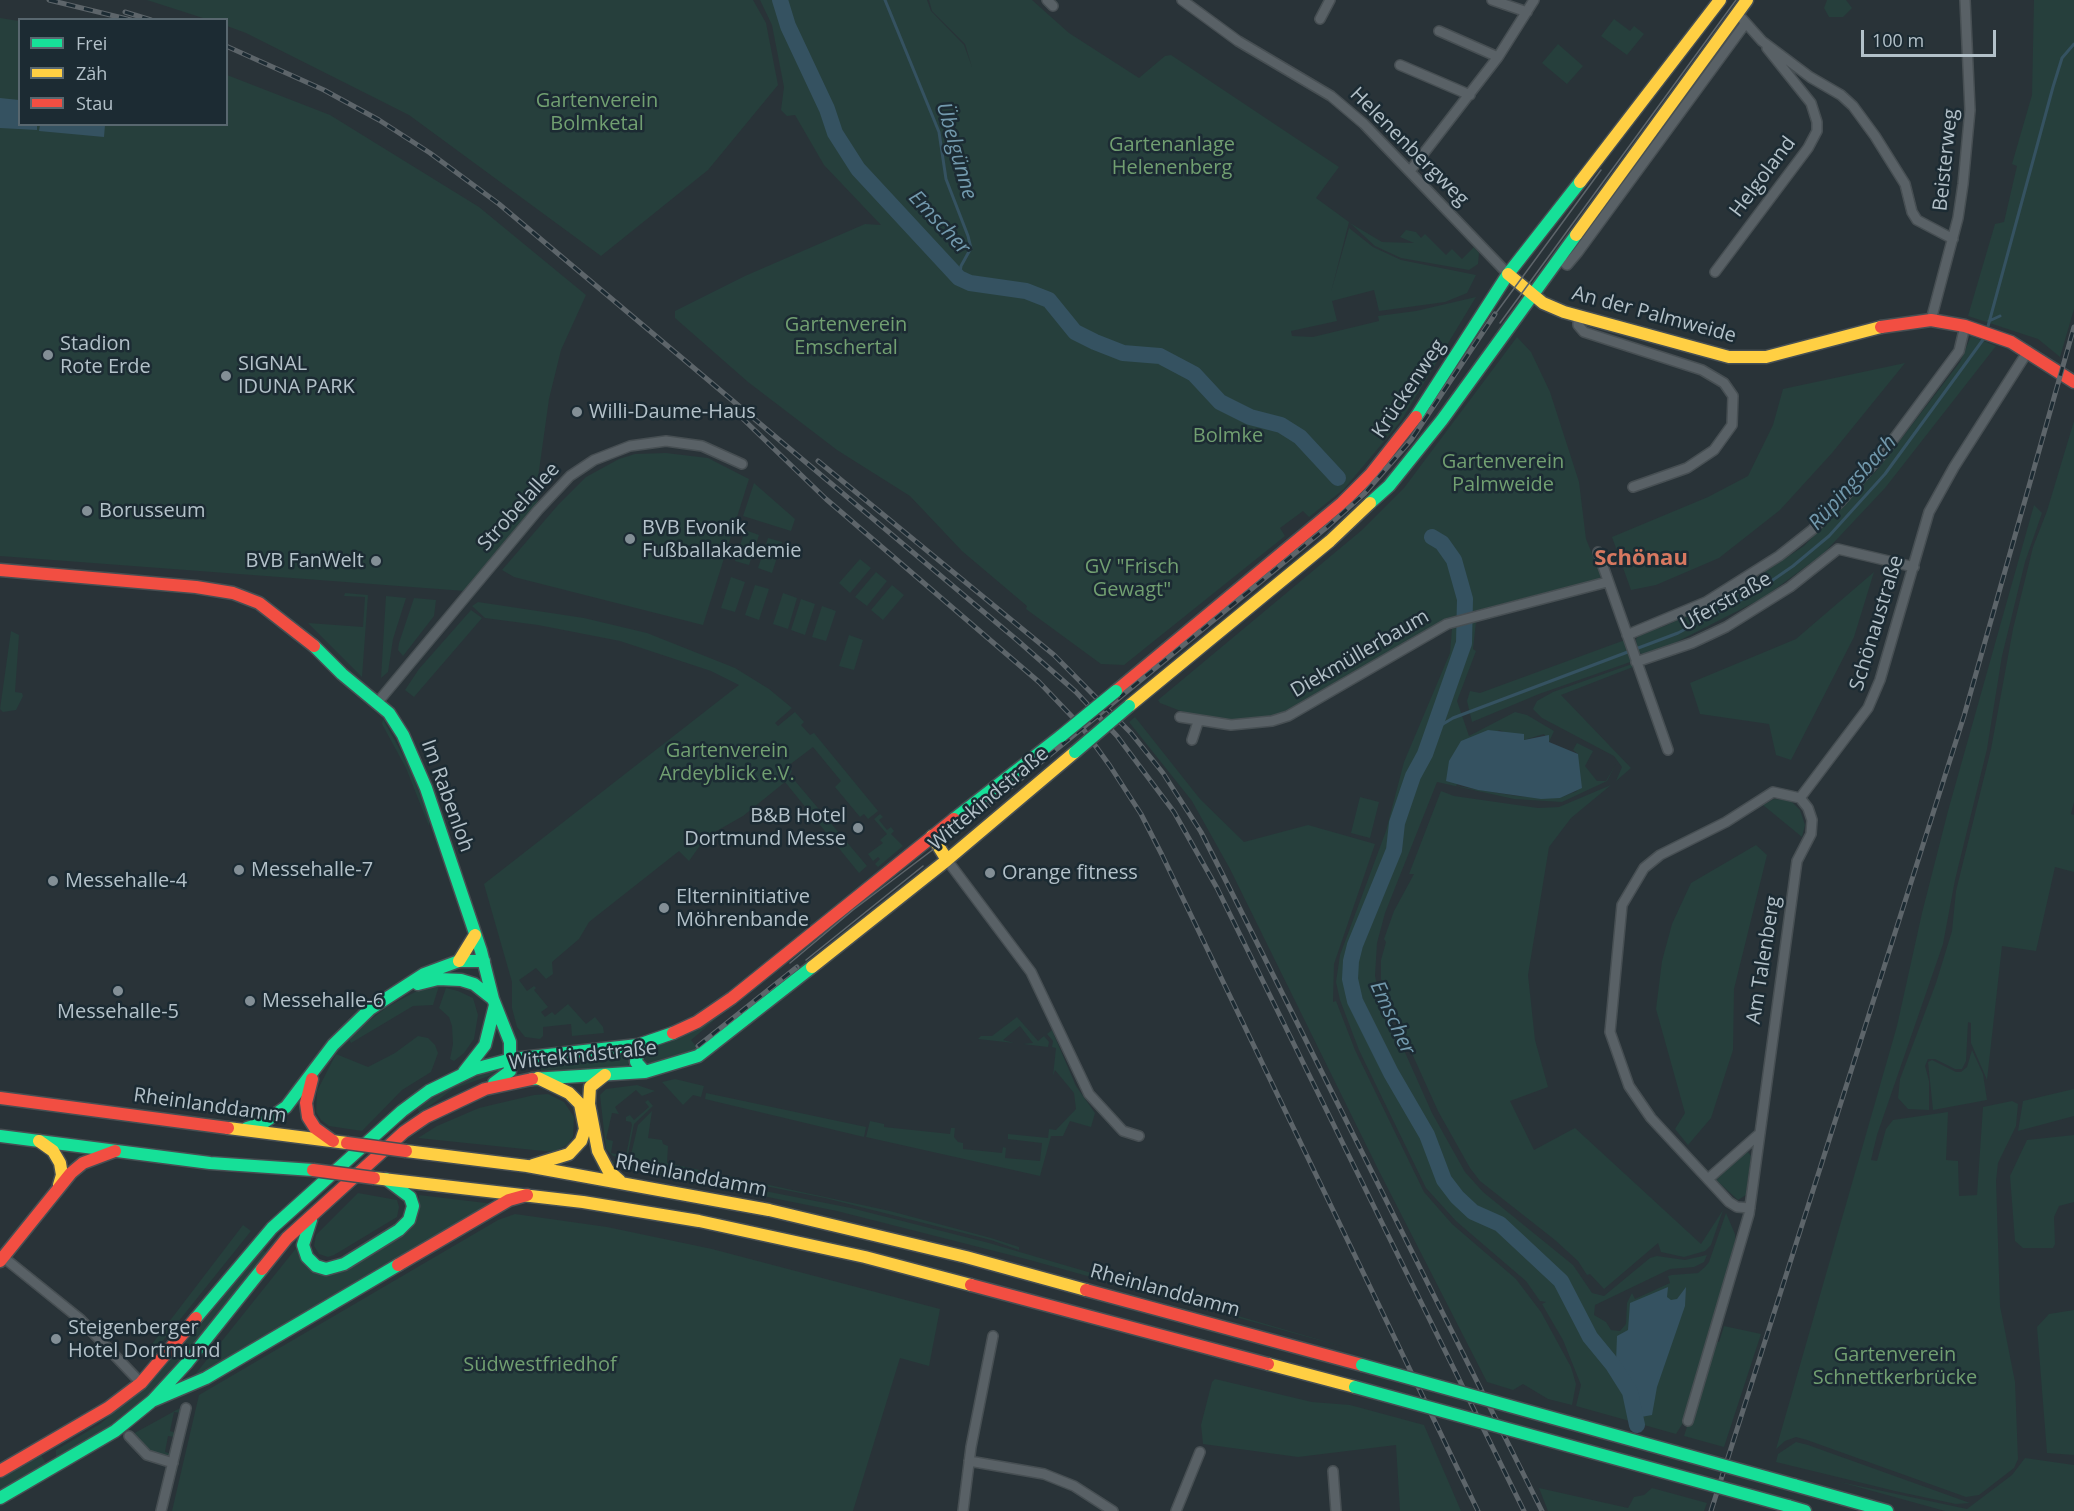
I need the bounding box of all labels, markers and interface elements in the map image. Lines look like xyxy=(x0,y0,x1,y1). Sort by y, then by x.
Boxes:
legend xyxy=(18,18,228,126)
scale bar xyxy=(1864,18,1999,56)
text: 100 m xyxy=(1872,28,1924,52)
text: Frei xyxy=(76,31,107,55)
text: Zäh xyxy=(76,61,107,85)
street label: Helenenbergweg xyxy=(1345,83,1473,211)
park label: Gartenverein Bolmketal xyxy=(536,89,658,136)
text: Stau xyxy=(76,91,113,115)
water label: Übelgünne xyxy=(930,100,982,202)
street label: Beisterweg xyxy=(1929,108,1963,212)
street label: Helgoland xyxy=(1725,132,1801,222)
park label: Gartenanlage Helenenberg xyxy=(1109,133,1235,180)
water label: Emscher xyxy=(903,186,975,260)
street label: An der Palmweide xyxy=(1569,282,1739,348)
park label: Gartenverein Emschertal xyxy=(785,313,907,360)
place label: Stadion Rote Erde xyxy=(60,332,151,379)
street label: Krückenweg xyxy=(1367,335,1451,443)
marker: Stadion Rote Erde xyxy=(41,348,55,362)
place label: SIGNAL IDUNA PARK xyxy=(238,352,355,399)
marker: SIGNAL IDUNA PARK xyxy=(219,369,233,383)
place label: Willi-Daume-Haus xyxy=(589,400,756,424)
marker: Willi-Daume-Haus xyxy=(570,405,584,419)
park label: Bolmke xyxy=(1193,424,1263,448)
water label: Rüpingsbach xyxy=(1804,430,1902,536)
park label: Gartenverein Palmweide xyxy=(1442,450,1564,497)
street label: Strobelallee xyxy=(473,458,565,556)
place label: Borusseum xyxy=(99,499,205,523)
marker: Borusseum xyxy=(80,504,94,518)
place label: BVB Evonik Fußballakademie xyxy=(642,516,801,563)
marker: BVB Evonik Fußballakademie xyxy=(623,532,637,546)
district label: Schönau xyxy=(1594,546,1688,572)
place label: BVB FanWelt xyxy=(245,549,364,573)
street label: Schönaustraße xyxy=(1845,552,1909,694)
marker: BVB FanWelt xyxy=(369,554,383,568)
park label: GV "Frisch Gewagt" xyxy=(1085,555,1179,602)
street label: Uferstraße xyxy=(1676,567,1776,637)
street label: Diekmüllerbaum xyxy=(1287,605,1433,703)
street label: Im Rabenloh xyxy=(416,737,478,855)
park label: Gartenverein Ardeyblick e.V. xyxy=(659,739,795,786)
street label: Wittekindstraße xyxy=(924,742,1054,856)
place label: B&B Hotel Dortmund Messe xyxy=(684,804,846,851)
marker: B&B Hotel Dortmund Messe xyxy=(851,821,865,835)
place label: Messehalle-7 xyxy=(251,858,373,882)
place label: Orange fitness xyxy=(1002,861,1138,885)
marker: Messehalle-7 xyxy=(232,863,246,877)
marker: Orange fitness xyxy=(983,866,997,880)
place label: Messehalle-4 xyxy=(65,869,187,893)
marker: Messehalle-4 xyxy=(46,874,60,888)
place label: Elterninitiative Möhrenbande xyxy=(676,885,810,932)
street label: Am Talenberg xyxy=(1742,894,1786,1026)
marker: Elterninitiative Möhrenbande xyxy=(657,901,671,915)
water label: Emscher xyxy=(1364,977,1420,1059)
marker: Messehalle-5 xyxy=(111,984,125,998)
place label: Messehalle-6 xyxy=(262,989,384,1013)
marker: Messehalle-6 xyxy=(243,994,257,1008)
place label: Messehalle-5 xyxy=(57,1000,179,1024)
street label: Wittekindstraße xyxy=(508,1036,658,1076)
street label: Rheinlanddamm xyxy=(132,1083,288,1129)
street label: Rheinlanddamm xyxy=(613,1150,769,1202)
street label: Rheinlanddamm xyxy=(1087,1259,1243,1323)
place label: Steigenberger Hotel Dortmund xyxy=(68,1316,221,1363)
marker: Steigenberger Hotel Dortmund xyxy=(49,1332,63,1346)
park label: Gartenverein Schnettkerbrücke xyxy=(1813,1343,1977,1390)
park label: Südwestfriedhof xyxy=(463,1353,617,1377)

